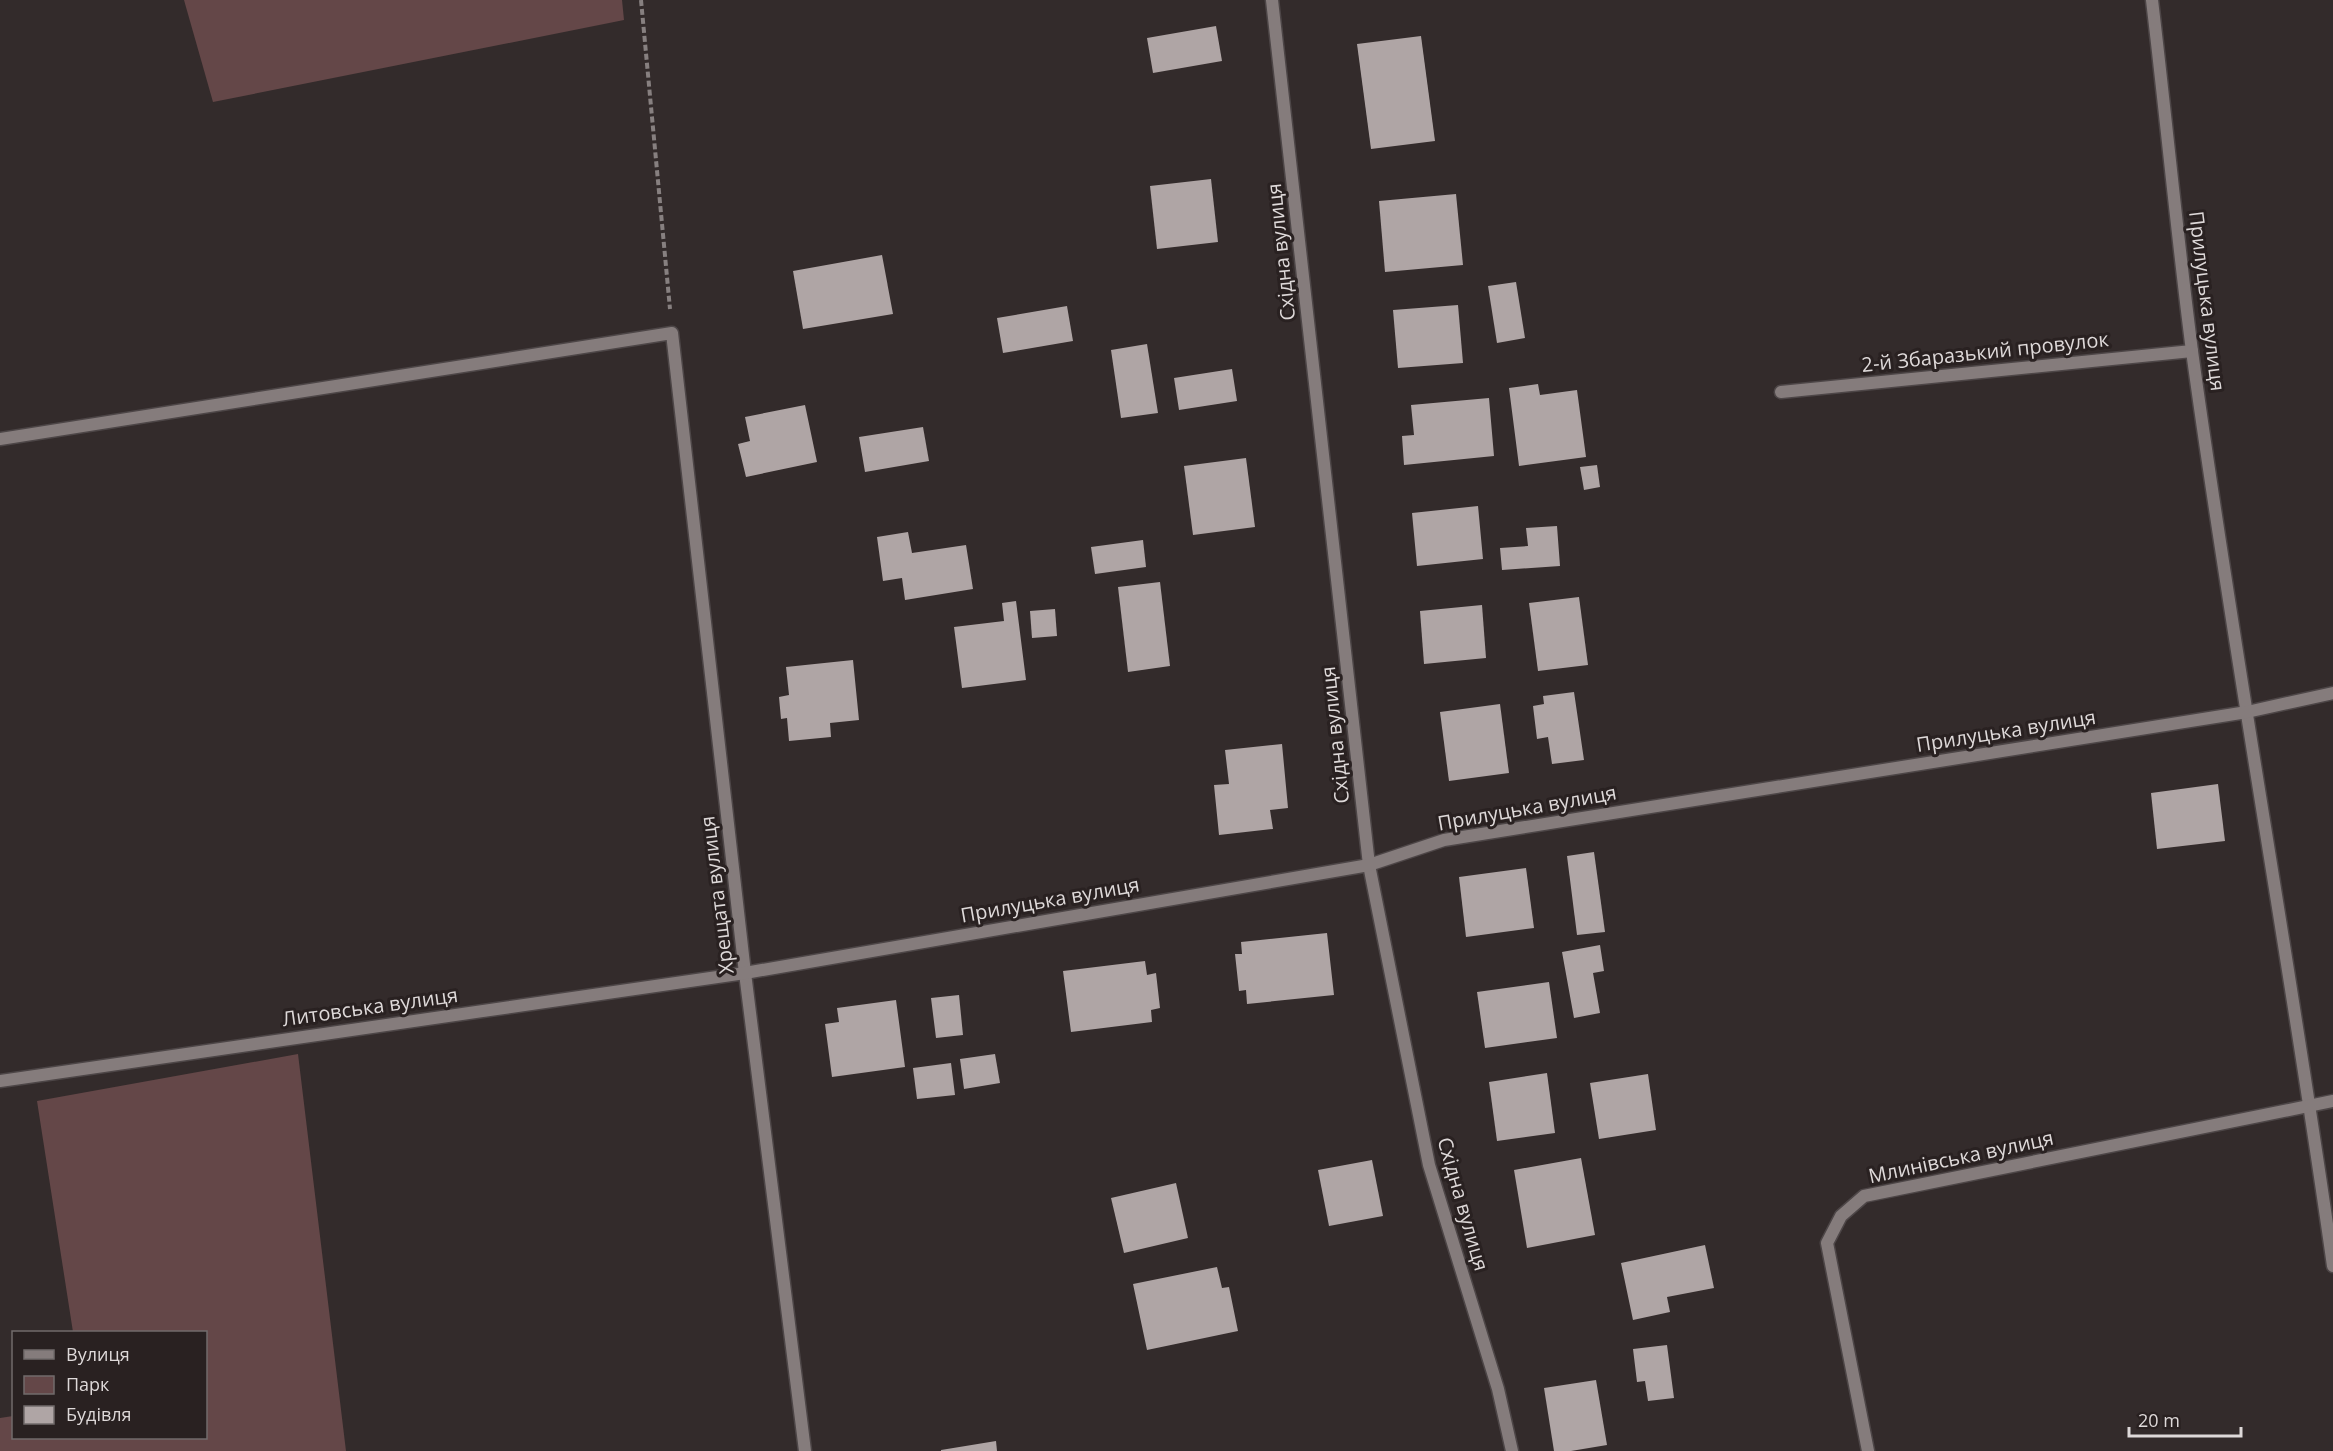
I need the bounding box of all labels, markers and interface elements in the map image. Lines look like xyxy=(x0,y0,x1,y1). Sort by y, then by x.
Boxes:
street label: Східна вулиця xyxy=(1260,182,1301,322)
street label: Прилуцька вулиця xyxy=(2183,209,2232,393)
street label: 2-й Збаразький провулок xyxy=(1860,325,2110,378)
street label: Східна вулиця xyxy=(1314,665,1355,805)
street label: Прилуцька вулиця xyxy=(1914,703,2098,758)
street label: Прилуцька вулиця xyxy=(1435,778,1618,837)
street label: Хрещата вулиця xyxy=(693,814,740,976)
street label: Прилуцька вулиця xyxy=(958,870,1141,929)
street label: Литовська вулиця xyxy=(280,981,459,1032)
street label: Млинівська вулиця xyxy=(1866,1124,2056,1189)
street label: Східна вулиця xyxy=(1432,1134,1495,1274)
legend xyxy=(12,1331,207,1439)
text: Вулиця xyxy=(66,1342,130,1366)
text: Парк xyxy=(66,1372,110,1396)
scale bar xyxy=(2129,1400,2242,1438)
text: Будівля xyxy=(66,1402,132,1426)
text: 20 m xyxy=(2138,1408,2180,1432)

